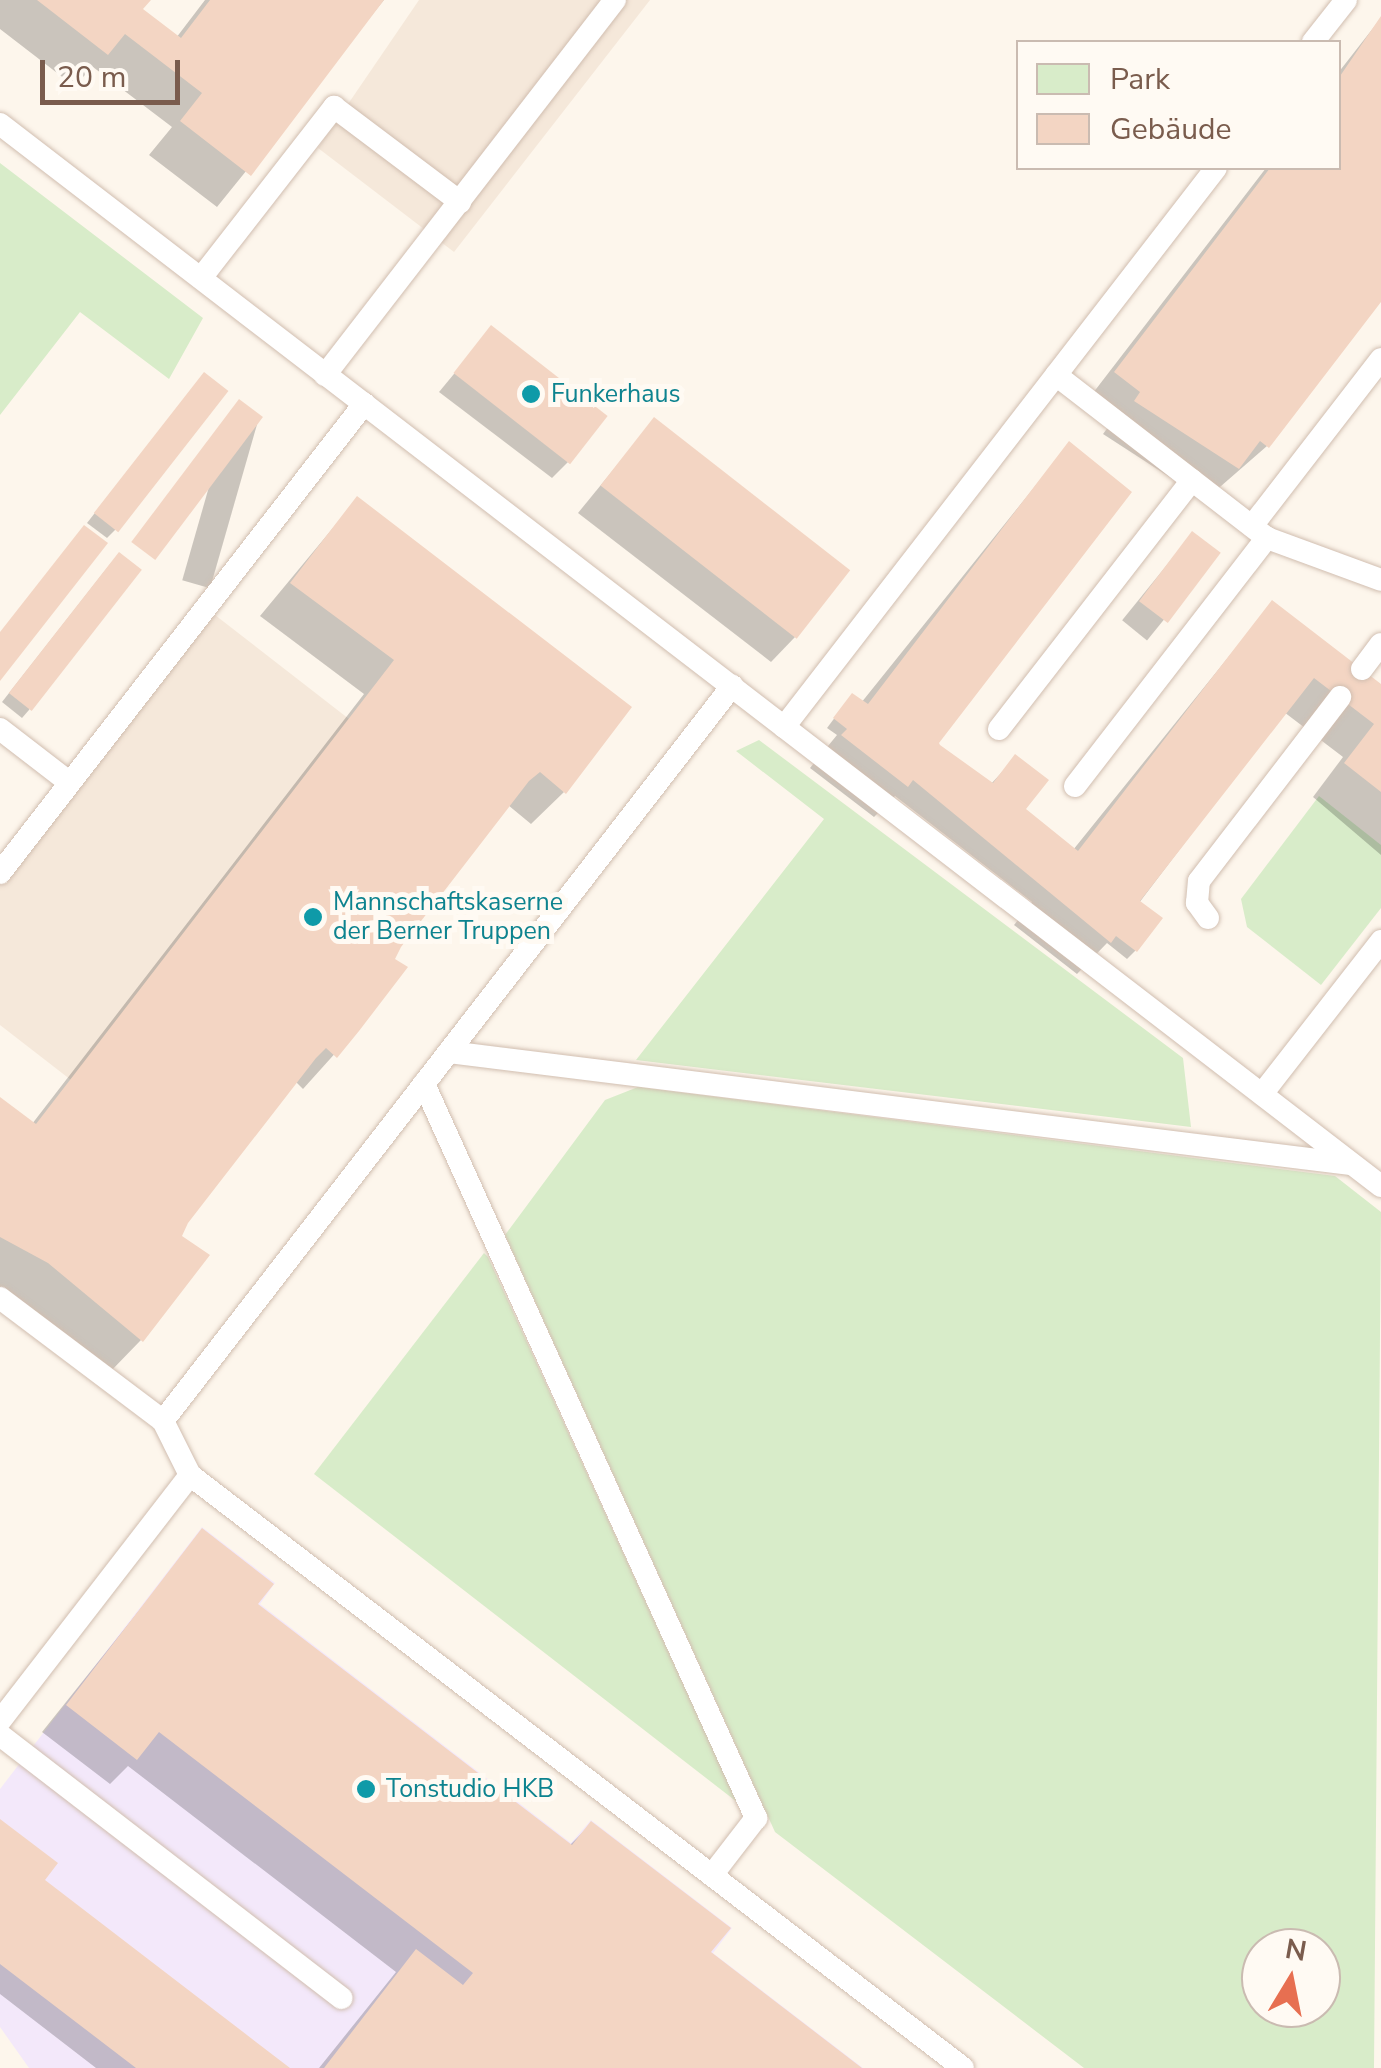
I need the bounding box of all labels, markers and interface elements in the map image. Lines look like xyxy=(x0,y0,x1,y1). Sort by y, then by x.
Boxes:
scale bar xyxy=(45,40,185,102)
legend xyxy=(1016,40,1341,170)
text: 20 m xyxy=(57,57,126,98)
text: Park xyxy=(1110,59,1170,100)
text: Gebäude xyxy=(1110,109,1231,150)
place label: Funkerhaus xyxy=(551,379,681,409)
marker: Funkerhaus xyxy=(520,383,542,405)
place label: Mannschaftskaserne der Berner Truppen xyxy=(333,888,563,947)
marker: Mannschaftskaserne der Berner Truppen xyxy=(302,906,324,928)
place label: Tonstudio HKB xyxy=(386,1774,554,1804)
marker: Tonstudio HKB xyxy=(355,1778,377,1800)
north arrow xyxy=(1241,1928,1341,2028)
text: N xyxy=(1282,1930,1309,1971)

